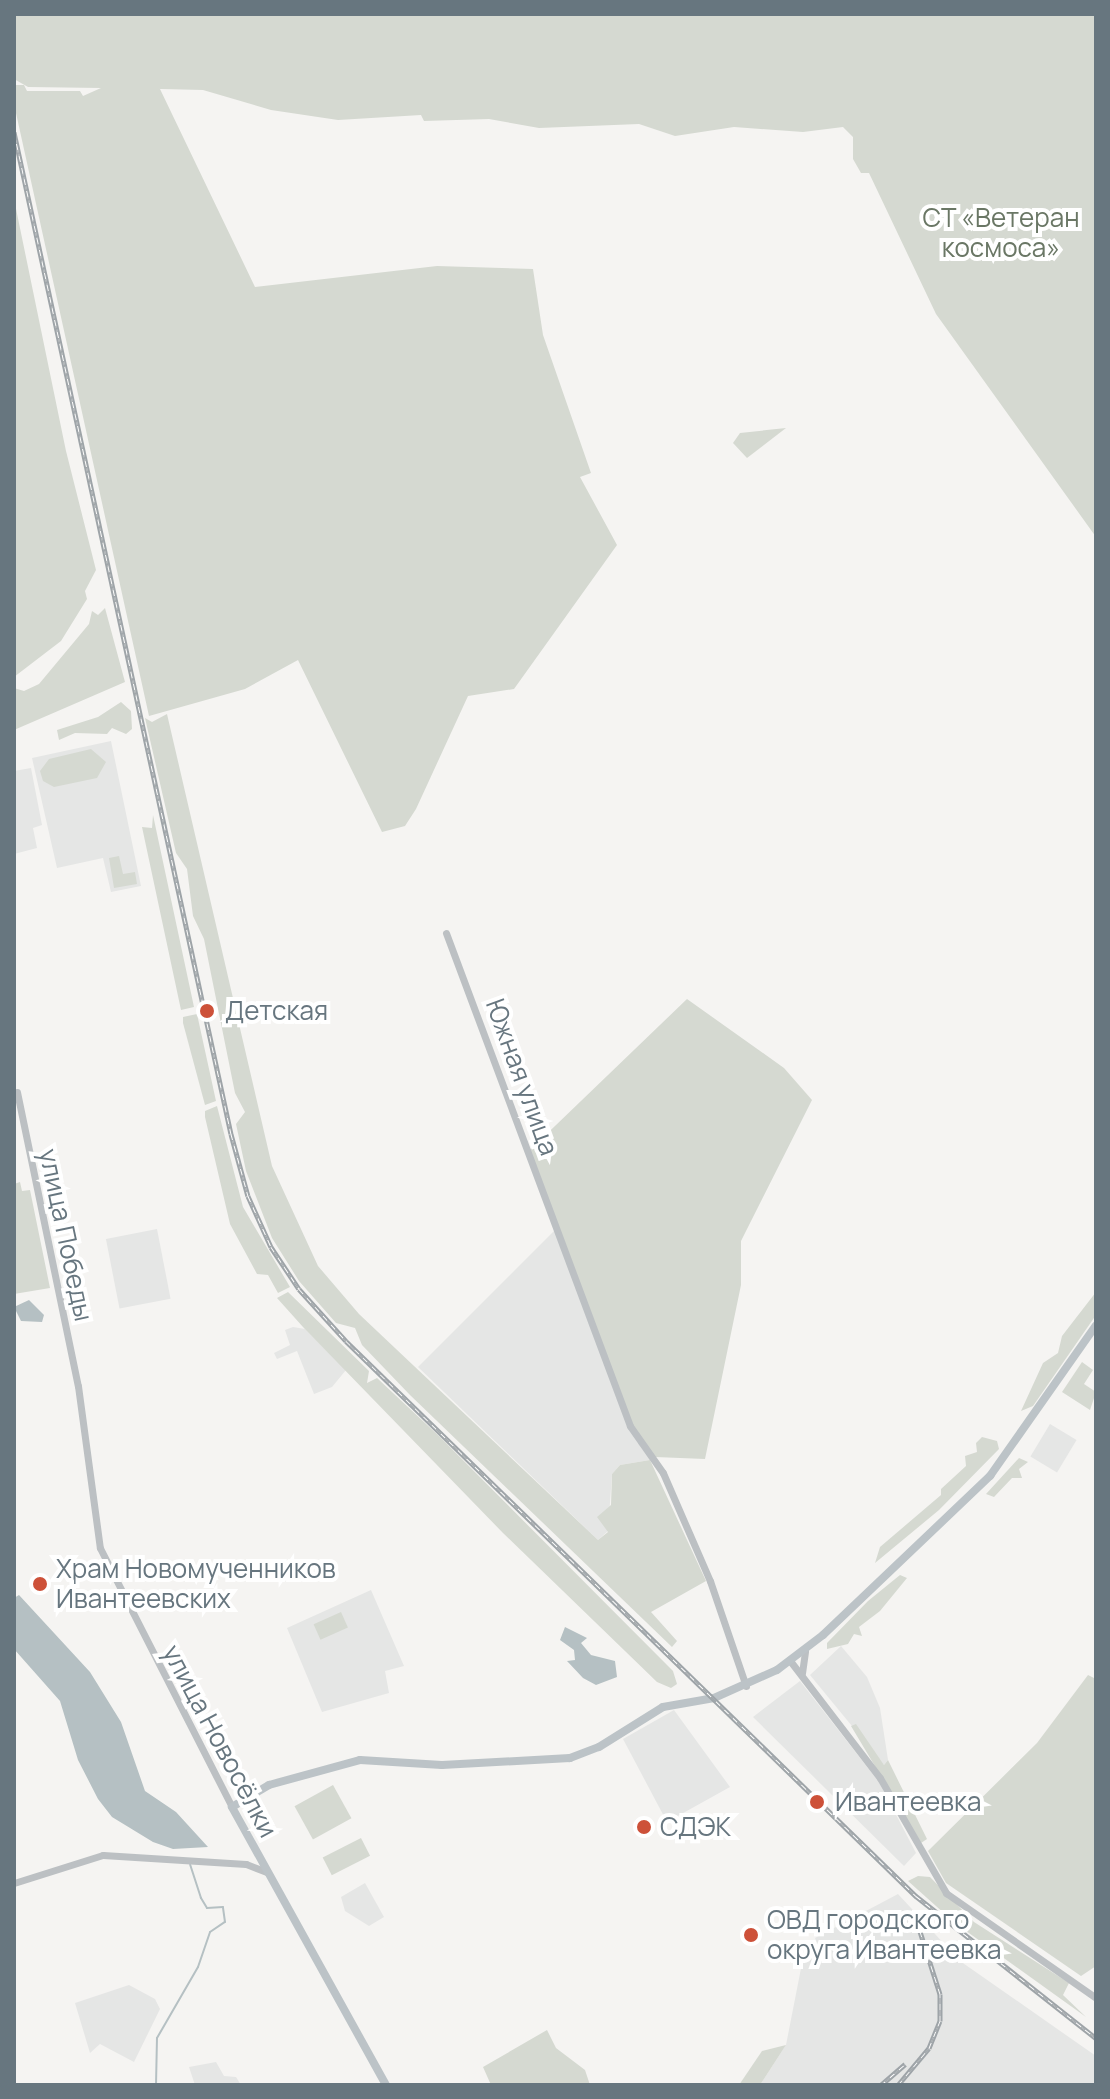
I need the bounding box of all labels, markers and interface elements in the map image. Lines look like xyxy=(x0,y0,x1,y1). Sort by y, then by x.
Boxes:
park label: СТ «Ветеран космоса» xyxy=(922,202,1080,264)
street label: Южная улица xyxy=(479,994,565,1160)
place label: Детская xyxy=(225,995,328,1027)
marker: Детская xyxy=(196,1000,218,1022)
street label: улица Победы xyxy=(33,1146,99,1324)
place label: Храм Новомученников Ивантеевских xyxy=(56,1553,336,1614)
marker: Храм Новомученников Ивантеевских xyxy=(31,1575,49,1593)
street label: улица Новосёлки xyxy=(156,1639,284,1843)
place label: Ивантеевка xyxy=(835,1786,981,1818)
marker: Ивантеевка xyxy=(806,1791,828,1813)
place label: СДЭК xyxy=(660,1811,731,1843)
marker: СДЭК xyxy=(635,1818,653,1836)
place label: ОВД городского округа Ивантеевка xyxy=(767,1904,1001,1966)
marker: ОВД городского округа Ивантеевка xyxy=(742,1926,760,1944)

